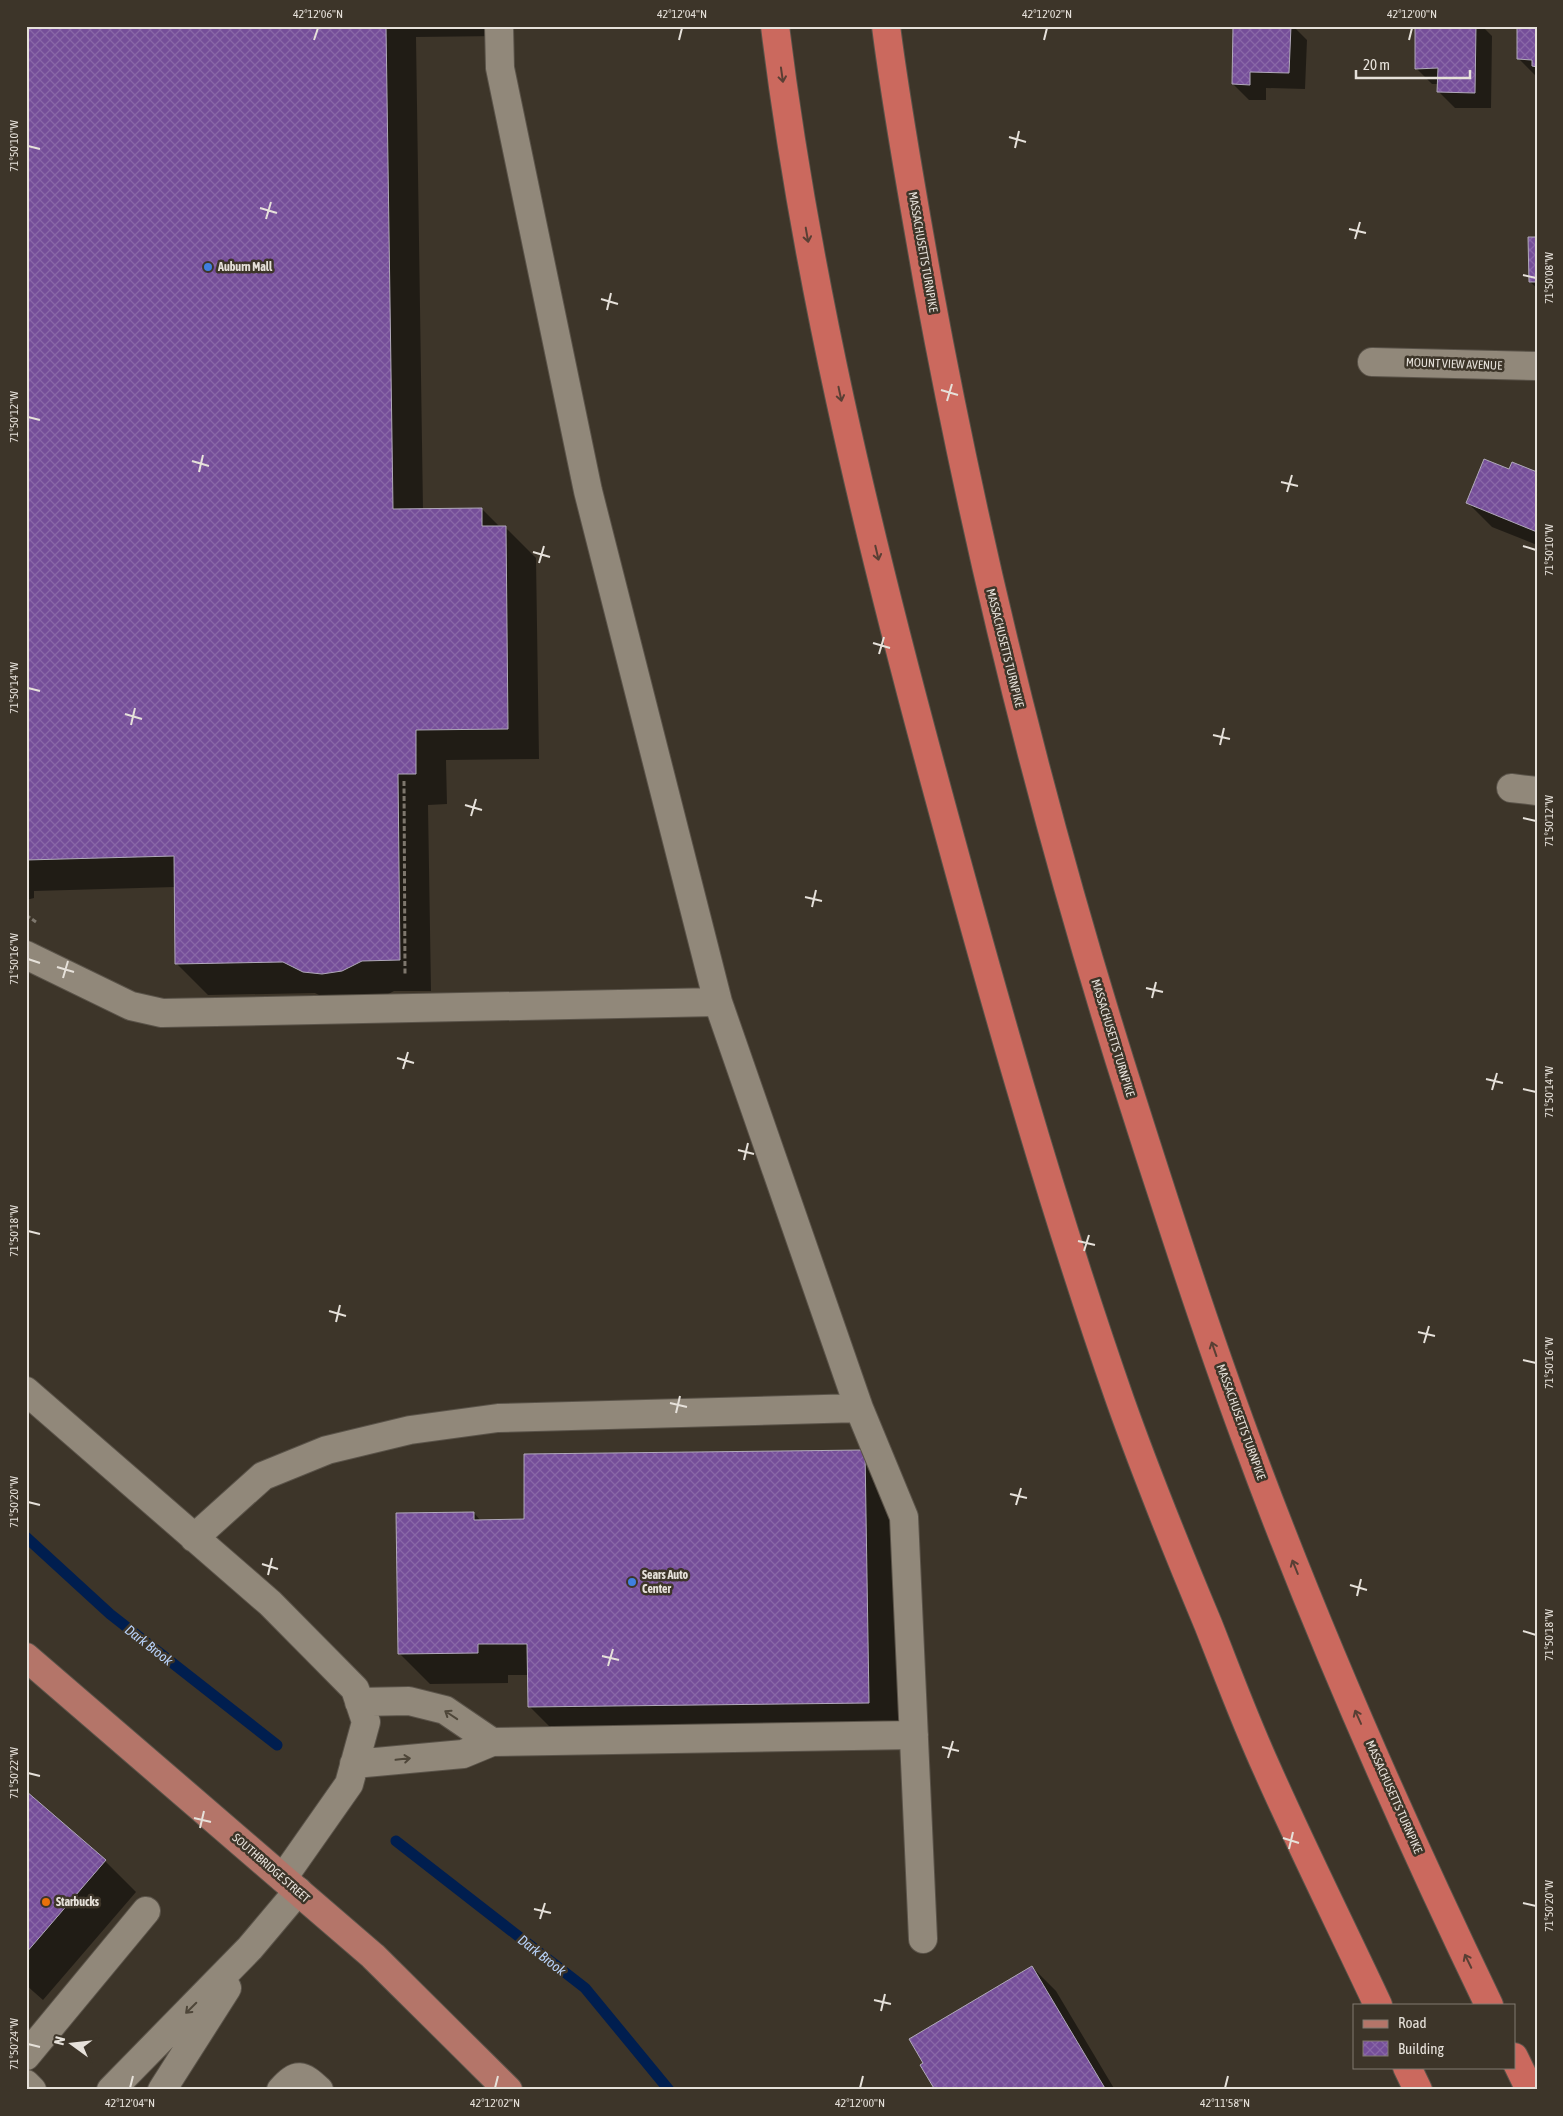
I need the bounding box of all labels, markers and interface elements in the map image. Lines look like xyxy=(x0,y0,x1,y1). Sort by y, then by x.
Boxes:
text: 42°12'06"N xyxy=(293,7,343,21)
text: 42°12'04"N xyxy=(657,7,707,21)
text: 42°12'02"N xyxy=(1022,7,1072,21)
text: 42°12'00"N xyxy=(1387,7,1437,21)
scale bar xyxy=(1356,48,1469,80)
text: 20 m xyxy=(1363,56,1390,73)
one-way arrow xyxy=(777,66,787,82)
text: 71°50'10"W xyxy=(7,120,21,172)
street label: MASSACHUSETTS TURNPIKE xyxy=(906,191,940,313)
one-way arrow xyxy=(803,227,813,243)
text: 71°50'08"W xyxy=(1542,252,1556,304)
place label: Auburn Mall xyxy=(217,260,273,274)
marker: Auburn Mall xyxy=(202,261,214,273)
street label: MOUNT VIEW AVENUE xyxy=(1406,355,1502,373)
one-way arrow xyxy=(836,386,845,402)
text: 71°50'12"W xyxy=(7,391,21,443)
text: 71°50'10"W xyxy=(1542,524,1556,576)
one-way arrow xyxy=(873,544,882,560)
street label: MASSACHUSETTS TURNPIKE xyxy=(983,587,1027,709)
text: 71°50'14"W xyxy=(7,662,21,714)
text: 71°50'12"W xyxy=(1542,795,1556,847)
text: 71°50'16"W xyxy=(7,933,21,985)
street label: MASSACHUSETTS TURNPIKE xyxy=(1088,978,1138,1098)
text: 71°50'14"W xyxy=(1542,1066,1556,1118)
text: 71°50'18"W xyxy=(7,1205,21,1257)
text: 71°50'16"W xyxy=(1542,1337,1556,1389)
one-way arrow xyxy=(1209,1342,1218,1357)
street label: MASSACHUSETTS TURNPIKE xyxy=(1214,1362,1268,1482)
text: 71°50'20"W xyxy=(7,1476,21,1528)
one-way arrow xyxy=(1290,1560,1300,1575)
place label: Sears Auto Center xyxy=(642,1568,689,1596)
marker: Sears Auto Center xyxy=(626,1576,638,1588)
text: 71°50'18"W xyxy=(1542,1609,1556,1661)
water label: Dark Brook xyxy=(122,1621,177,1669)
one-way arrow xyxy=(445,1709,459,1719)
one-way arrow xyxy=(1353,1710,1362,1725)
street label: MASSACHUSETTS TURNPIKE xyxy=(1363,1738,1425,1856)
text: 71°50'22"W xyxy=(7,1747,21,1799)
one-way arrow xyxy=(395,1754,411,1764)
street label: SOUTHBRIDGE STREET xyxy=(230,1831,313,1906)
text: 71°50'20"W xyxy=(1542,1880,1556,1932)
place label: Starbucks xyxy=(56,1895,100,1909)
marker: Starbucks xyxy=(40,1896,52,1908)
water label: Dark Brook xyxy=(515,1931,570,1979)
one-way arrow xyxy=(1463,1954,1472,1969)
one-way arrow xyxy=(185,2002,197,2014)
legend xyxy=(1353,2004,1516,2068)
text: Road xyxy=(1398,2014,1427,2031)
text: 71°50'24"W xyxy=(7,2018,21,2070)
north arrow xyxy=(48,2018,98,2068)
text: N xyxy=(51,2035,68,2047)
text: Building xyxy=(1398,2040,1444,2057)
text: 42°12'04"N xyxy=(105,2096,155,2110)
text: 42°12'02"N xyxy=(470,2096,520,2110)
text: 42°12'00"N xyxy=(835,2096,885,2110)
text: 42°11'58"N xyxy=(1200,2096,1250,2110)

